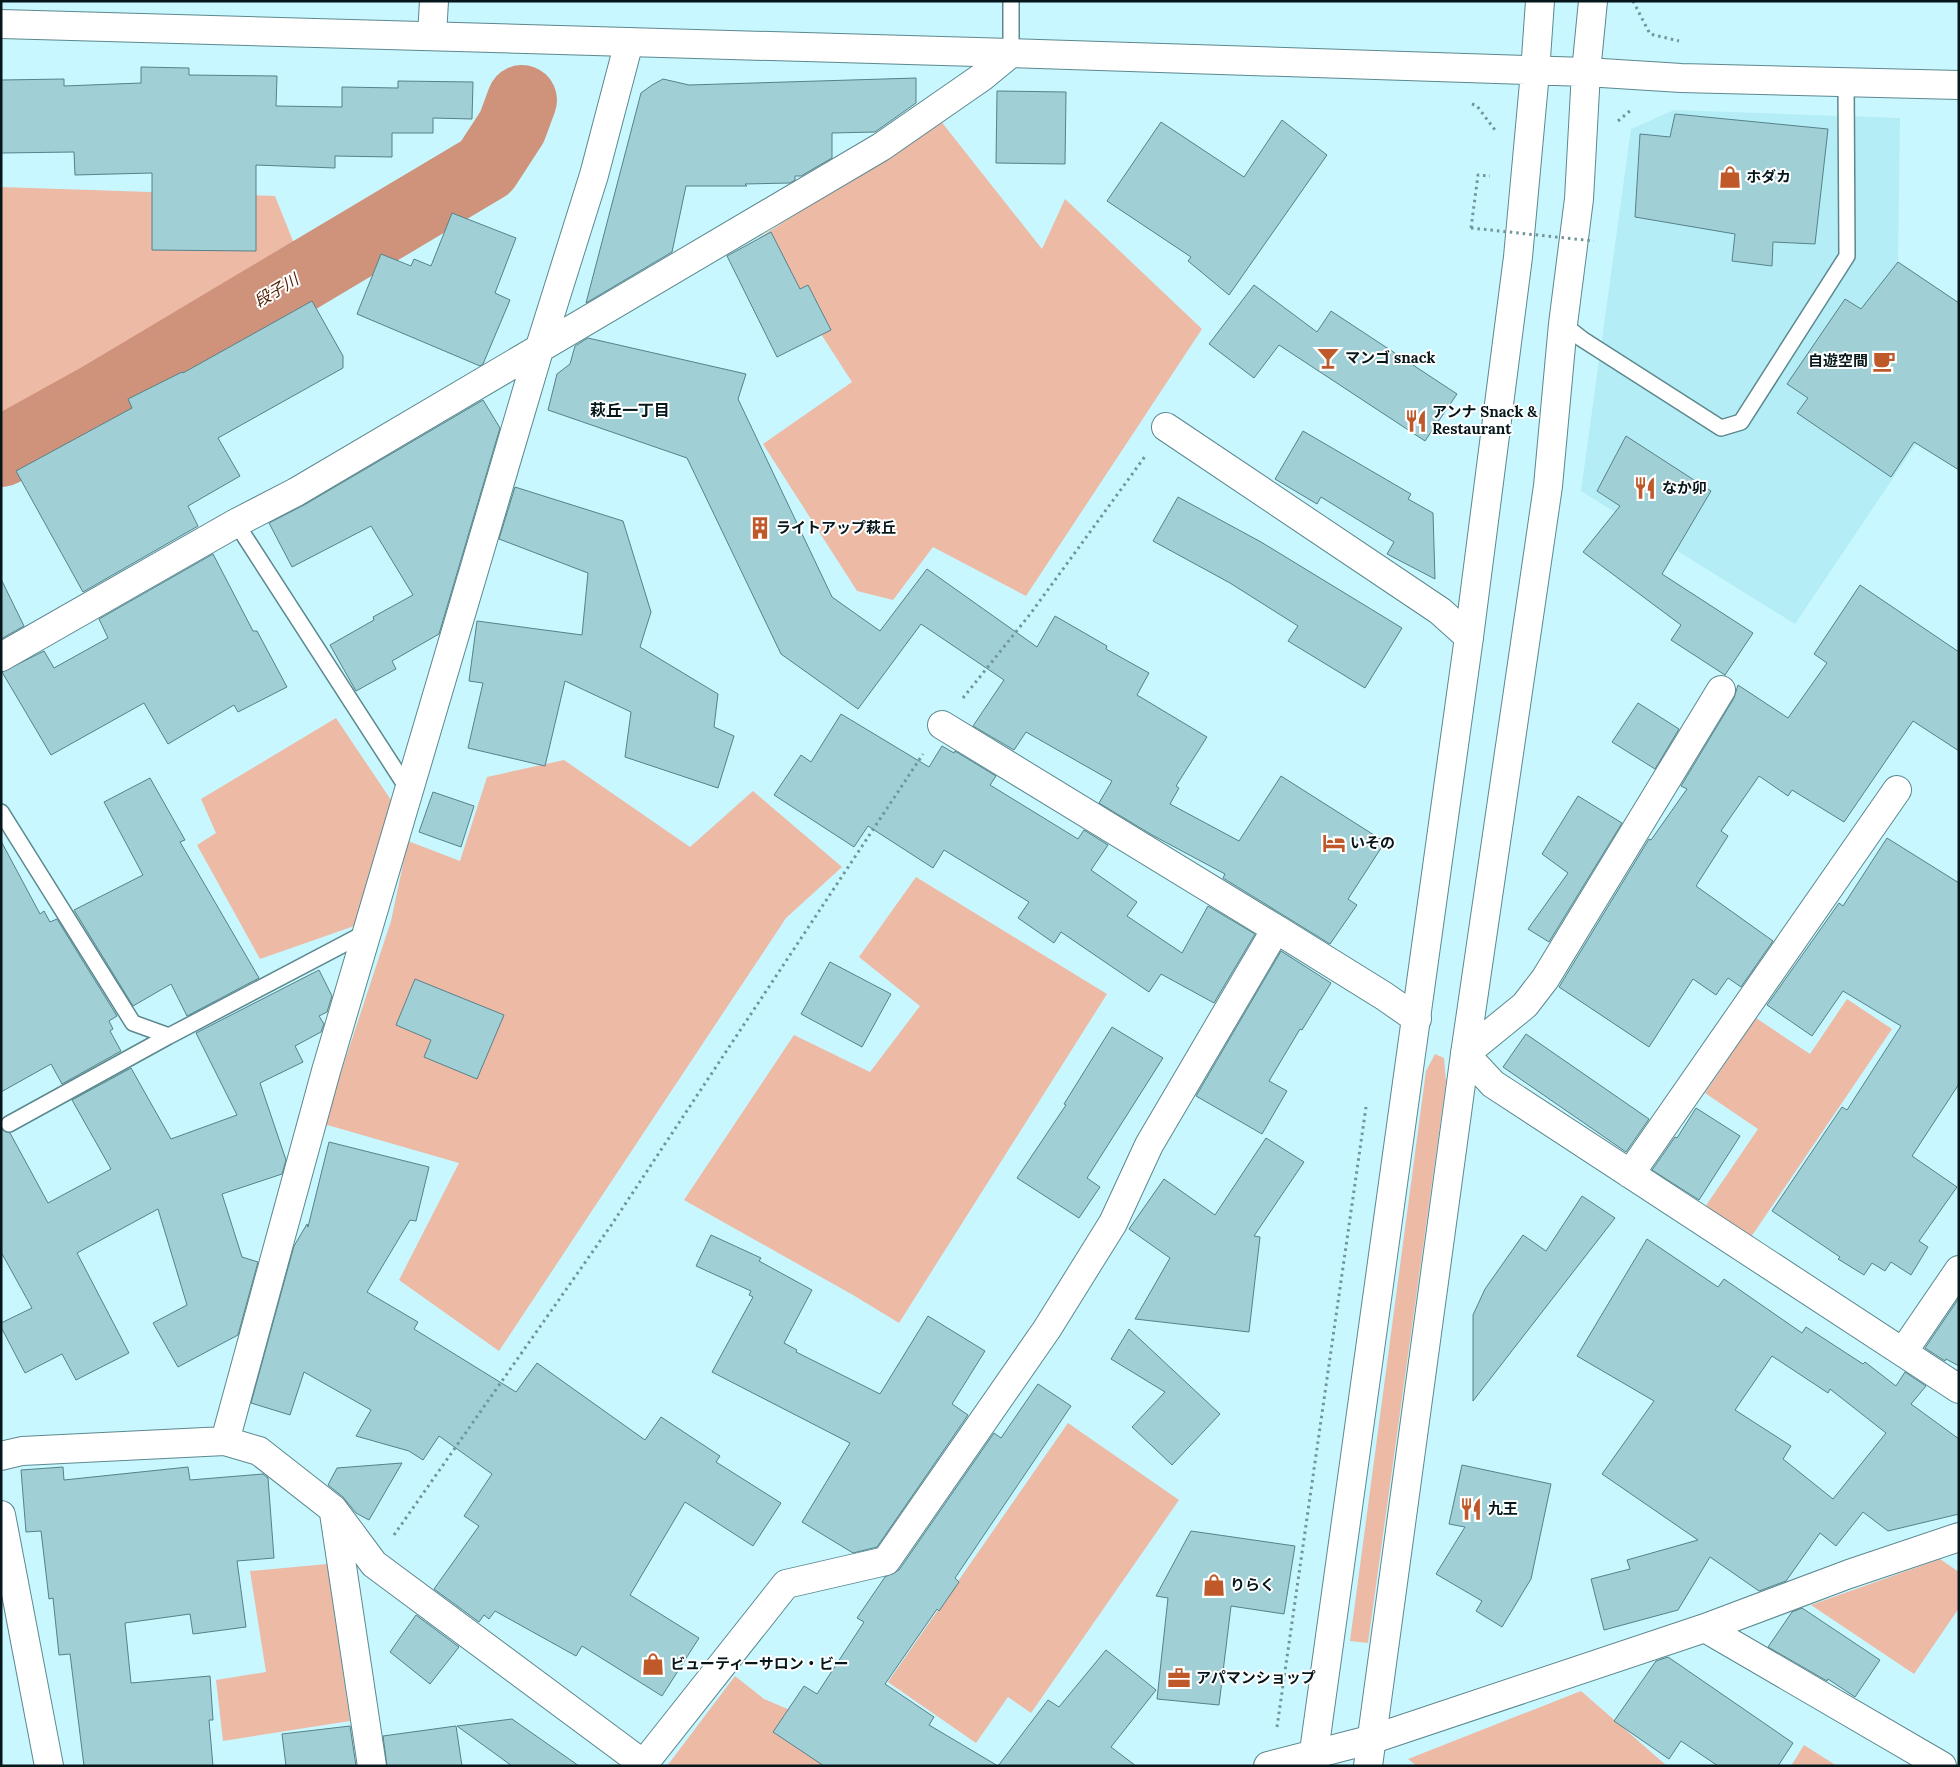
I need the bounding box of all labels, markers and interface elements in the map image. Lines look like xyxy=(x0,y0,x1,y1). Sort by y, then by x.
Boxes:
shop icon: ホダカ xyxy=(1717,164,1743,190)
place label: ホダカ xyxy=(1746,167,1791,186)
water label: 段子川 xyxy=(250,268,303,311)
bar icon: マンゴ snack xyxy=(1315,345,1341,371)
place label: マンゴ snack xyxy=(1345,348,1435,367)
cafe icon: 自遊空間 xyxy=(1871,348,1897,374)
place label: 自遊空間 xyxy=(1808,351,1868,370)
district label: 萩丘一丁目 xyxy=(590,400,670,420)
place label: アンナ Snack & Restaurant xyxy=(1432,402,1538,438)
restaurant icon: アンナ Snack & Restaurant xyxy=(1403,408,1429,434)
restaurant icon: なか卯 xyxy=(1632,475,1658,501)
place label: なか卯 xyxy=(1662,478,1707,497)
building icon: ライトアップ萩丘 xyxy=(747,515,773,541)
place label: ライトアップ萩丘 xyxy=(776,518,896,537)
hotel icon: いその xyxy=(1321,830,1347,856)
place label: いその xyxy=(1350,833,1395,852)
restaurant icon: 九王 xyxy=(1458,1496,1484,1522)
place label: 九王 xyxy=(1488,1499,1518,1518)
shop icon: りらく xyxy=(1201,1572,1227,1598)
place label: りらく xyxy=(1230,1575,1275,1594)
shop icon: ビューティーサロン・ビー xyxy=(640,1651,666,1677)
place label: ビューティーサロン・ビー xyxy=(670,1654,849,1673)
office icon: アパマンショップ xyxy=(1166,1665,1192,1691)
place label: アパマンショップ xyxy=(1196,1668,1316,1687)

